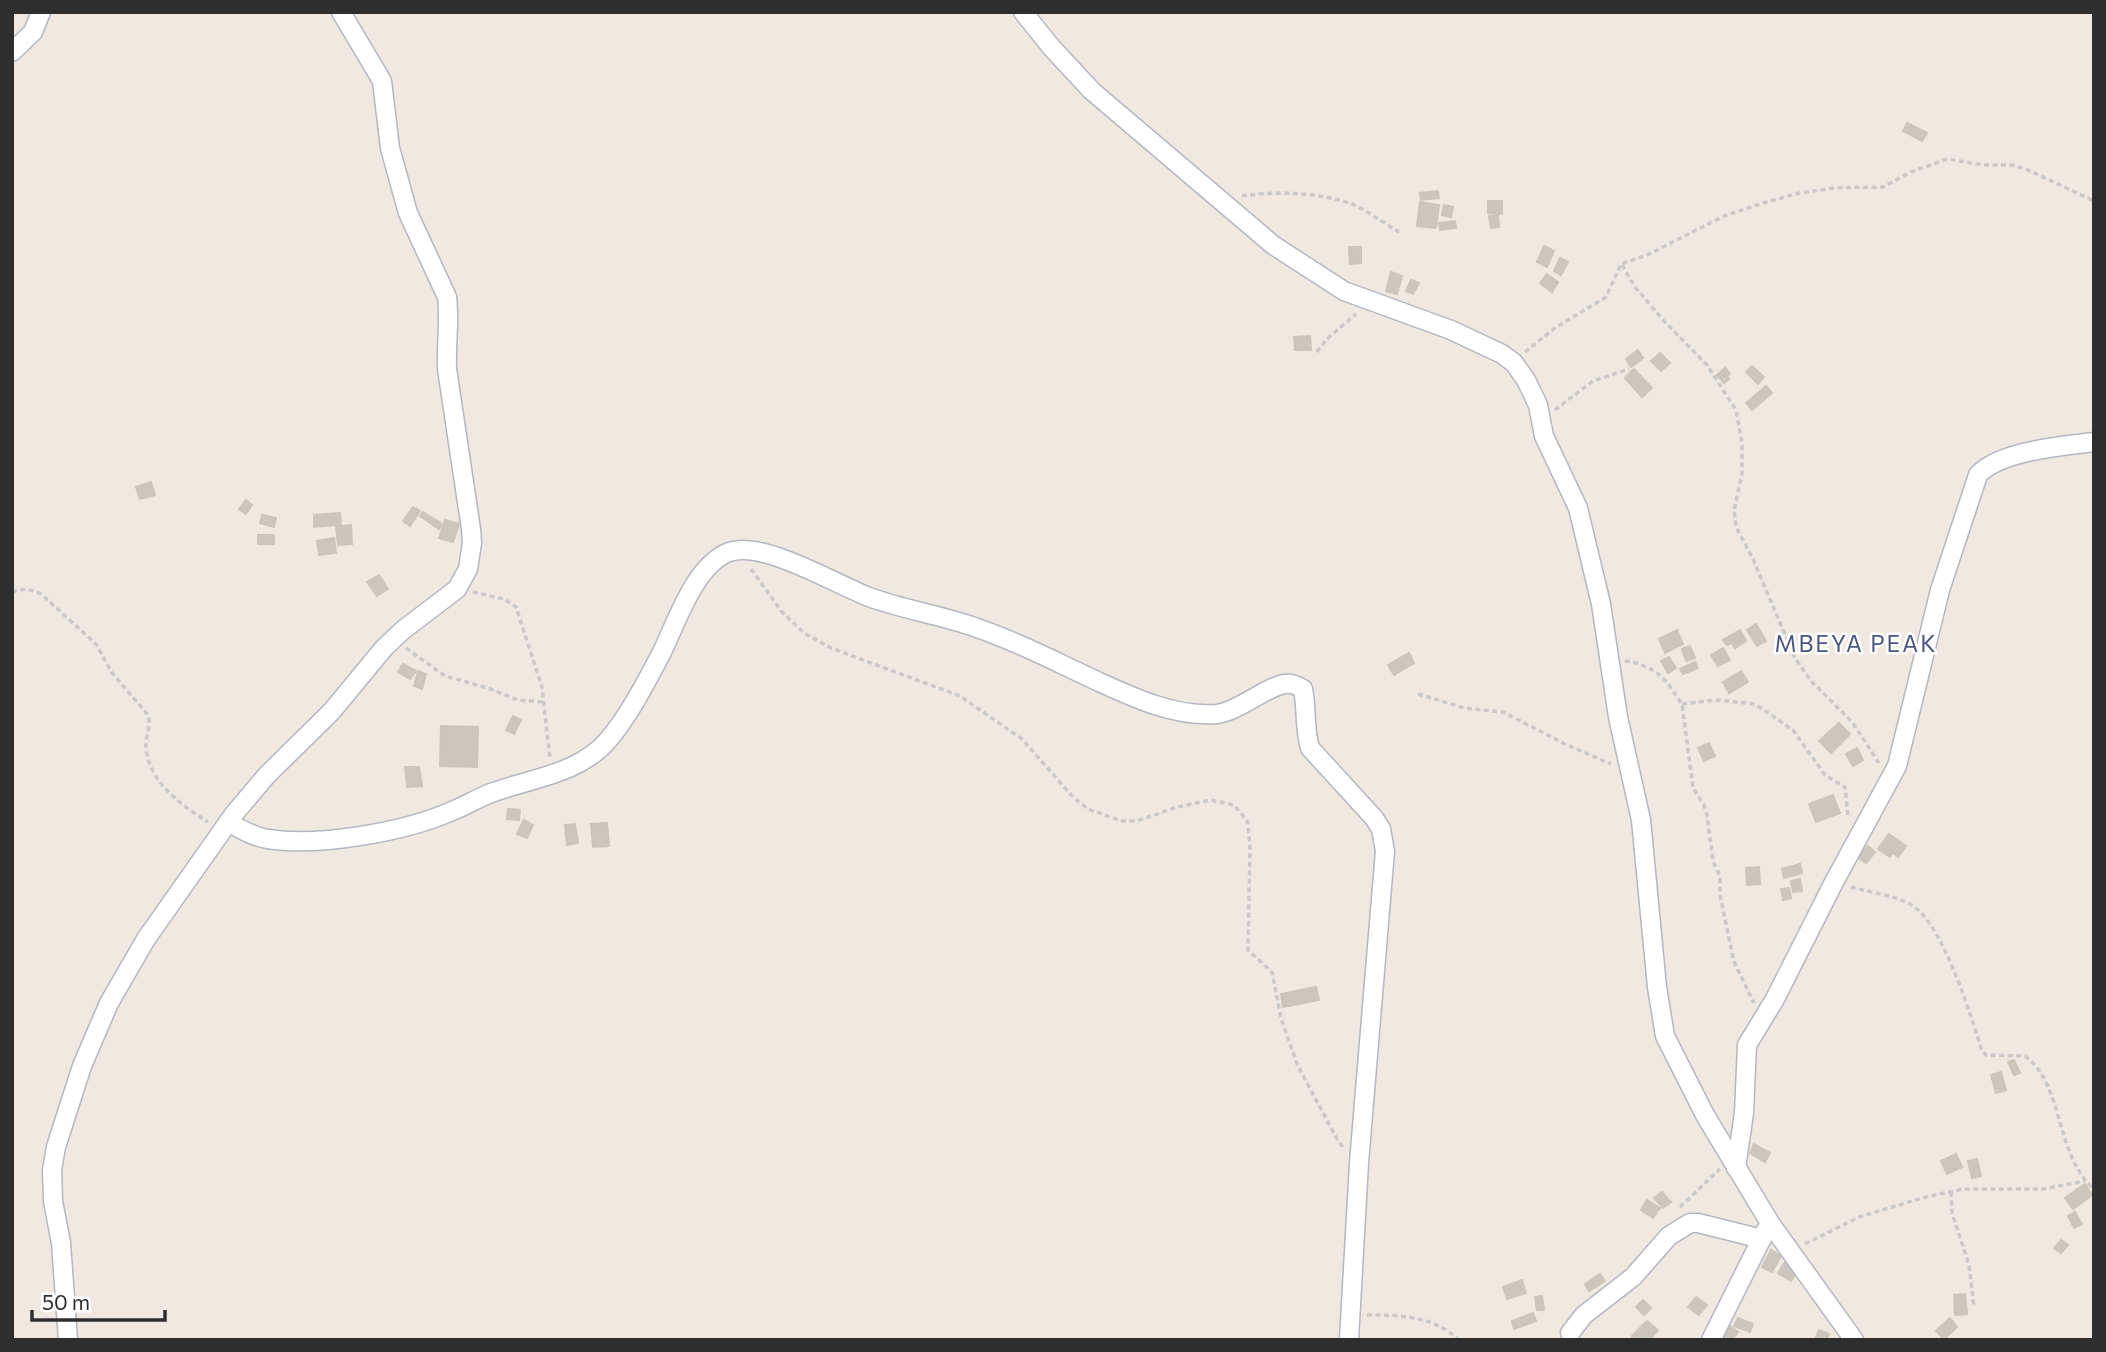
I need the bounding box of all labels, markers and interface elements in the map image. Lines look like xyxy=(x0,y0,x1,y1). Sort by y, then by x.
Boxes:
district label: MBEYA PEAK xyxy=(1774,629,1938,657)
scale bar xyxy=(32,1278,164,1322)
text: 50 m xyxy=(42,1289,90,1314)

